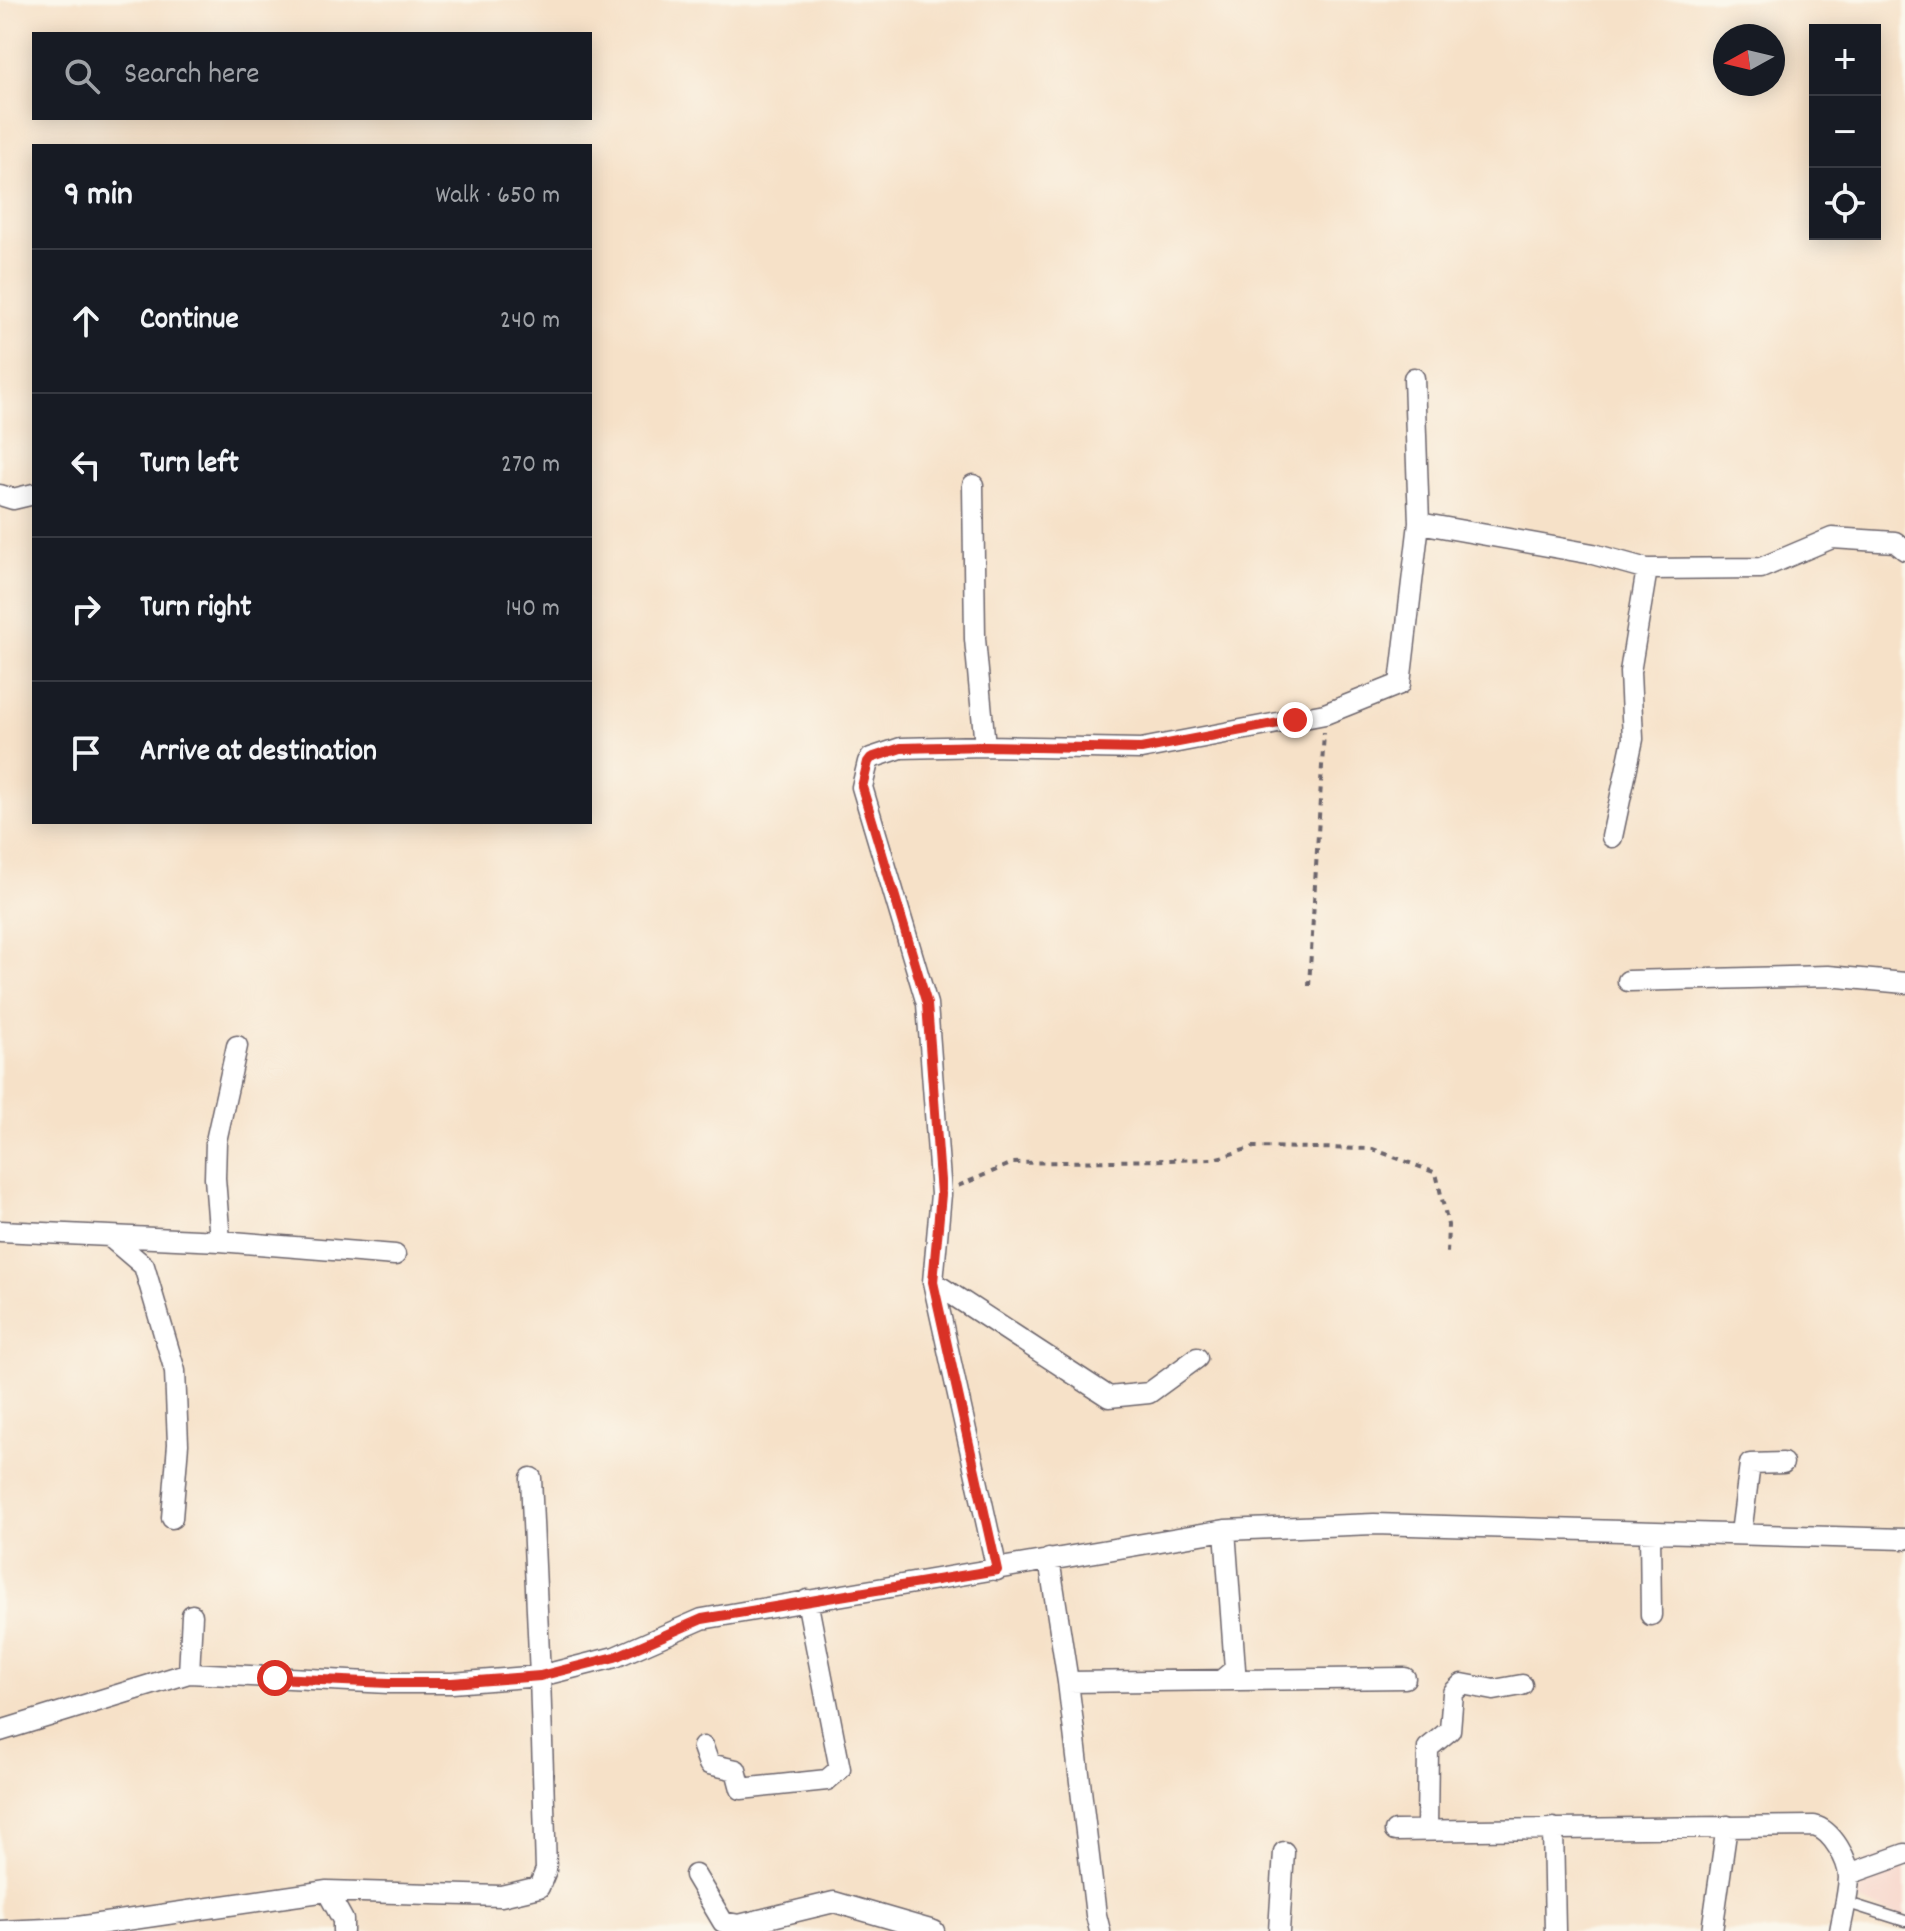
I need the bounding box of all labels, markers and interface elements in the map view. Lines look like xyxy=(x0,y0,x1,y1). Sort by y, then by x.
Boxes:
north arrow xyxy=(1713,24,1785,96)
map controls xyxy=(1809,24,1881,240)
button: + xyxy=(1809,24,1881,96)
search box xyxy=(32,32,592,120)
icon: search xyxy=(60,54,104,98)
text: Search here xyxy=(124,55,260,98)
button: − xyxy=(1809,96,1881,168)
button: locate xyxy=(1809,168,1881,240)
text: 9 min xyxy=(64,172,133,221)
text: Walk · 650 m xyxy=(435,178,560,215)
icon: ahead xyxy=(64,299,108,343)
text: Continue xyxy=(140,300,239,343)
text: 240 m xyxy=(500,303,560,340)
icon: left xyxy=(64,443,108,487)
text: Turn left xyxy=(140,444,239,487)
text: 270 m xyxy=(501,447,560,484)
icon: right xyxy=(64,587,108,631)
text: Turn right xyxy=(140,588,251,631)
text: 140 m xyxy=(506,591,560,628)
route end xyxy=(1277,702,1313,738)
icon: arrive xyxy=(64,731,108,775)
text: Arrive at destination xyxy=(140,732,377,775)
route start xyxy=(257,1660,293,1696)

